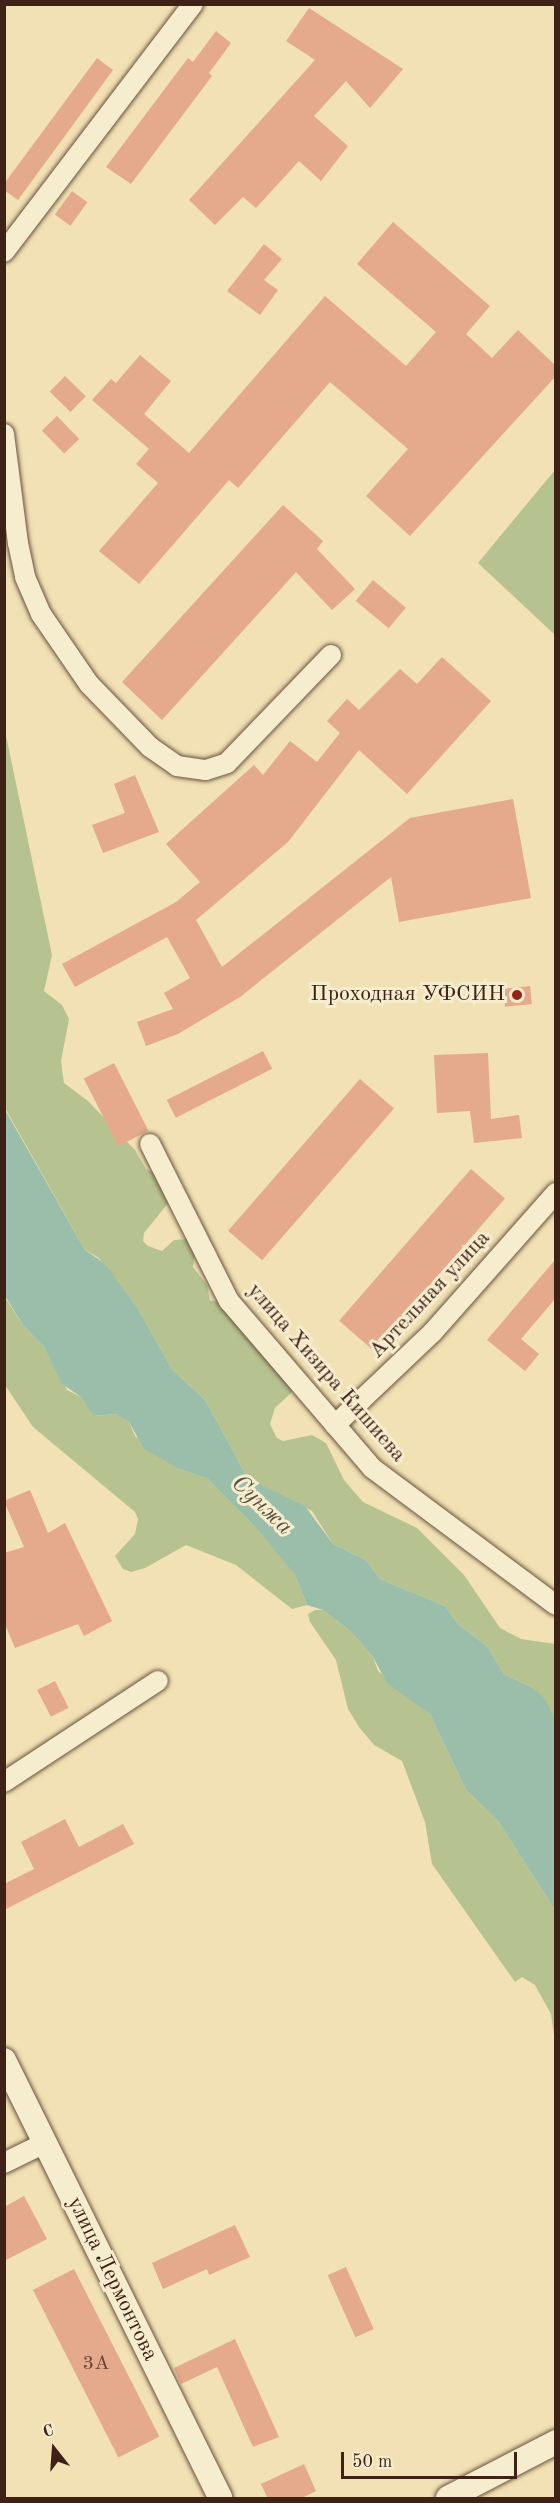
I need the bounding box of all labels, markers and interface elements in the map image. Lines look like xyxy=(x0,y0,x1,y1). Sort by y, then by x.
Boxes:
place label: Проходная УФСИН xyxy=(310,982,505,1008)
marker: Проходная УФСИН xyxy=(510,988,524,1002)
street label: Артельная улица xyxy=(364,1225,496,1365)
street label: улица Хизира Кишиева xyxy=(241,1278,411,1468)
water label: Сунжа xyxy=(224,1470,298,1542)
street label: улица Лермонтова xyxy=(61,2193,163,2365)
house number: 3А xyxy=(83,2352,109,2376)
north arrow xyxy=(24,2419,84,2479)
text: С xyxy=(41,2423,56,2441)
scale bar xyxy=(344,2440,520,2478)
text: 50 m xyxy=(352,2453,392,2471)

